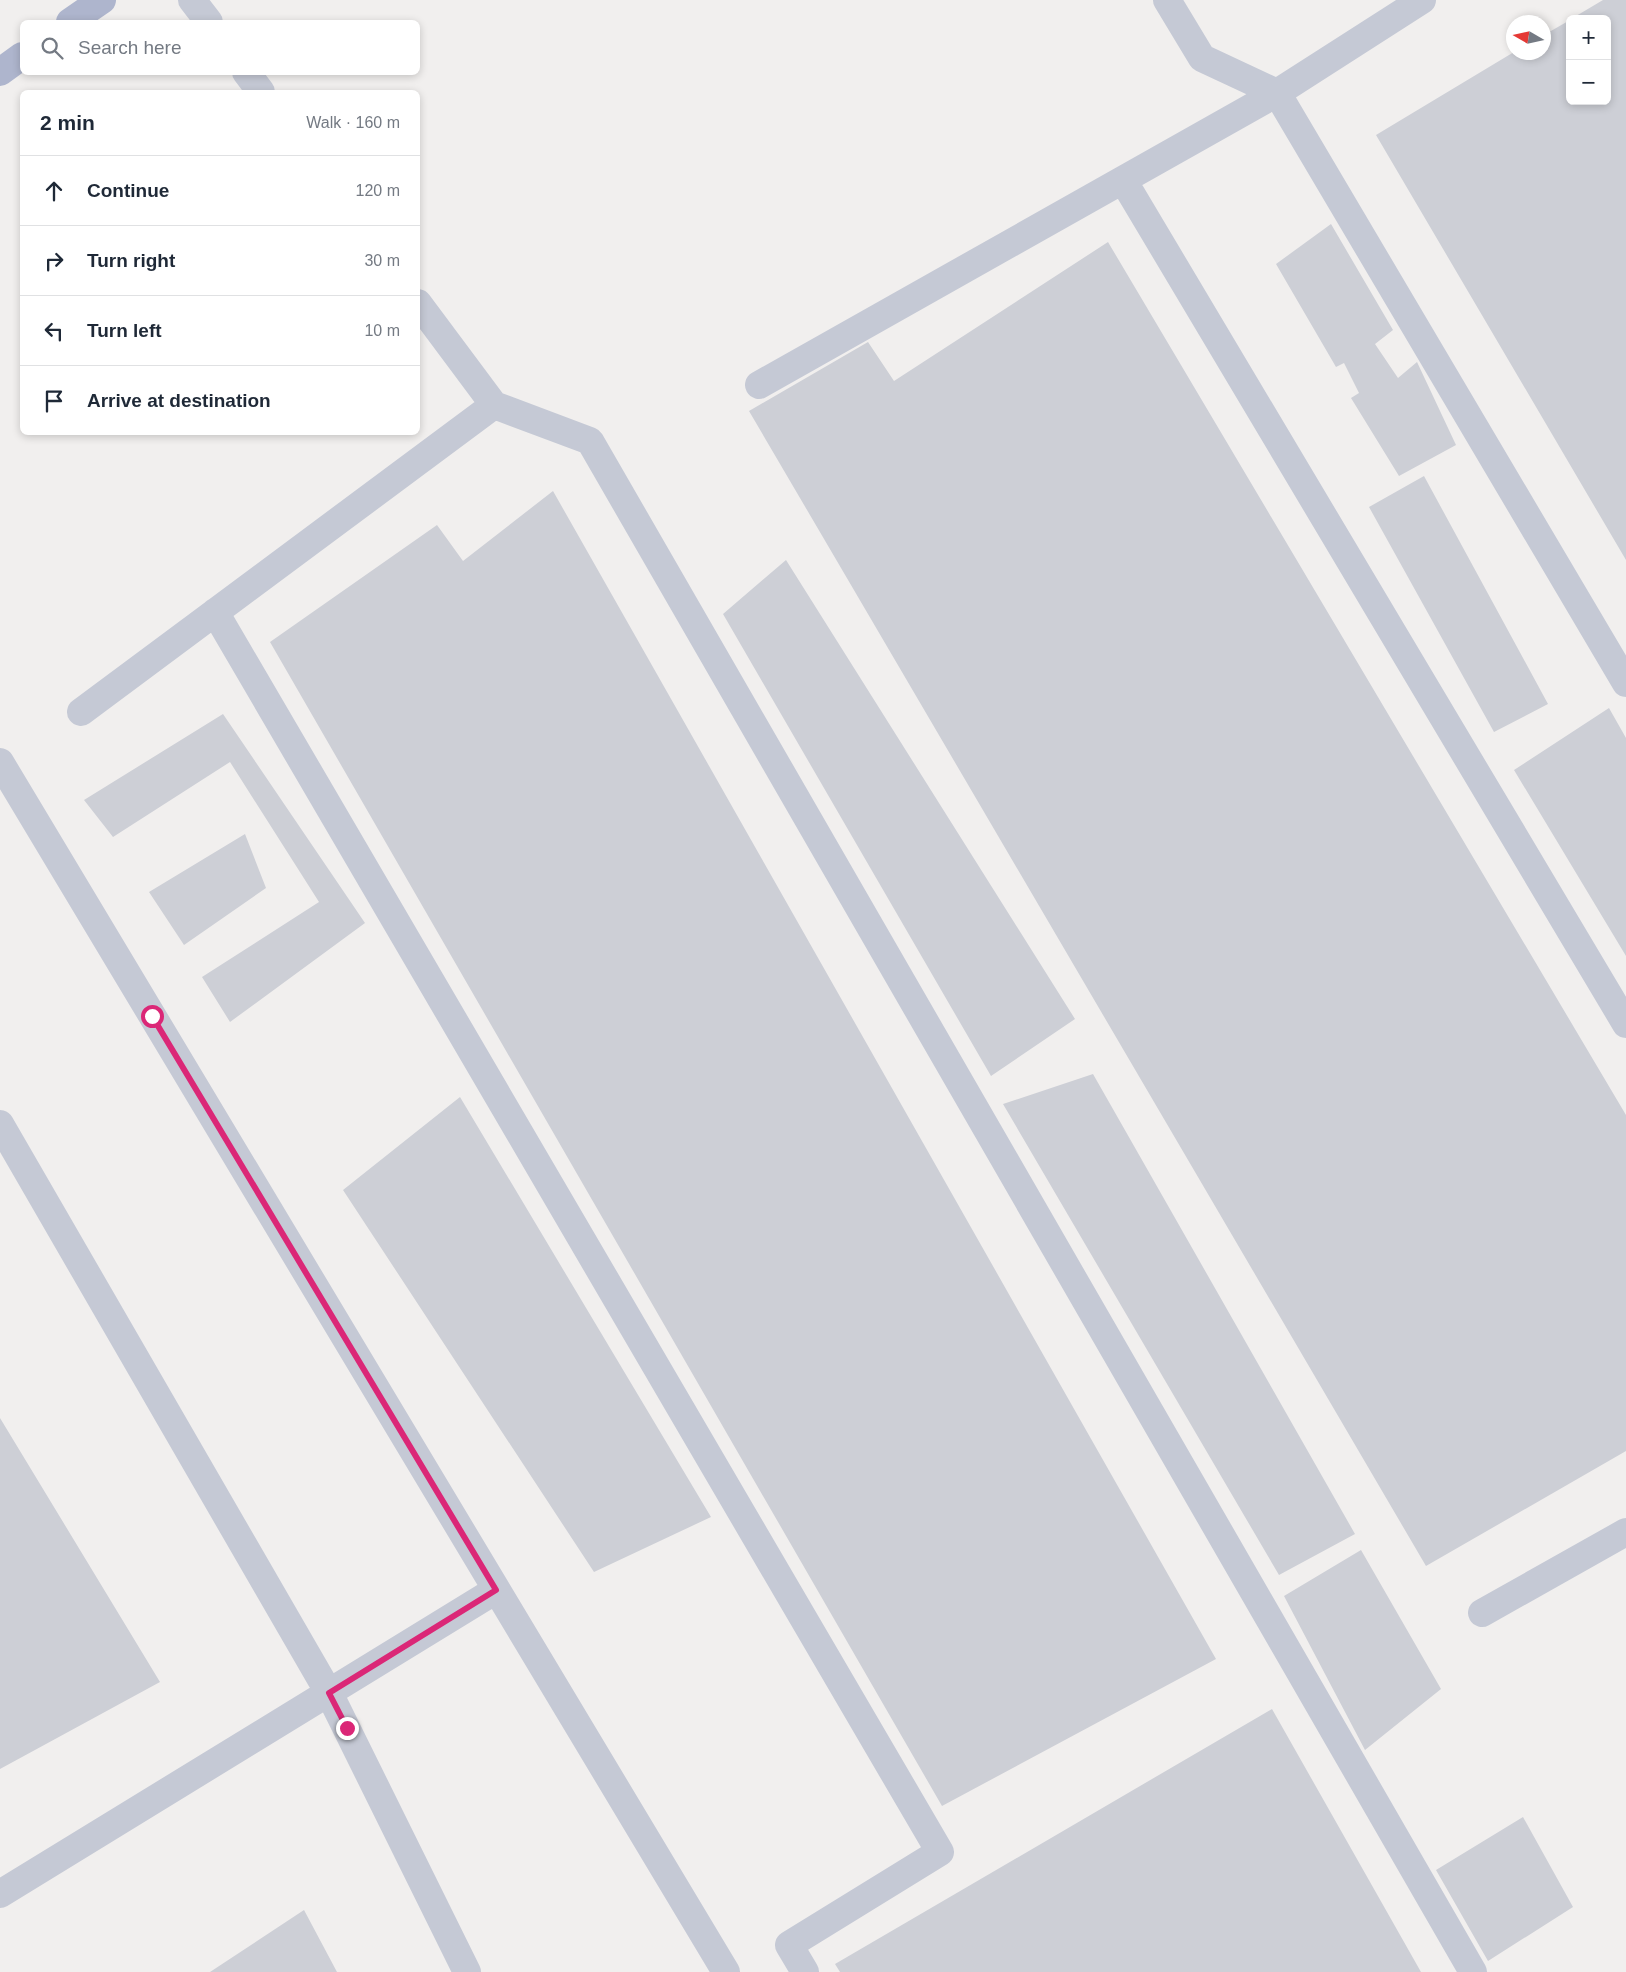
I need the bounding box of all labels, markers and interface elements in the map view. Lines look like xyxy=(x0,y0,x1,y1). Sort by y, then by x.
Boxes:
north arrow xyxy=(1506,15,1551,60)
map controls xyxy=(1566,15,1611,105)
button: + xyxy=(1566,15,1611,60)
search box xyxy=(20,20,420,75)
icon: search xyxy=(38,34,66,62)
text: Search here xyxy=(78,37,182,58)
button: − xyxy=(1566,60,1611,105)
text: 2 min xyxy=(40,111,95,134)
text: Walk · 160 m xyxy=(306,114,400,131)
icon: ahead xyxy=(40,177,68,205)
text: Continue xyxy=(87,180,169,201)
text: 120 m xyxy=(356,182,400,199)
icon: right xyxy=(40,247,68,275)
text: Turn right xyxy=(87,250,175,271)
text: 30 m xyxy=(364,252,400,269)
icon: left xyxy=(40,317,68,345)
text: Turn left xyxy=(87,320,162,341)
text: 10 m xyxy=(364,322,400,339)
icon: arrive xyxy=(40,387,68,415)
text: Arrive at destination xyxy=(87,390,271,411)
route start xyxy=(141,1005,164,1028)
route end xyxy=(336,1717,359,1740)

